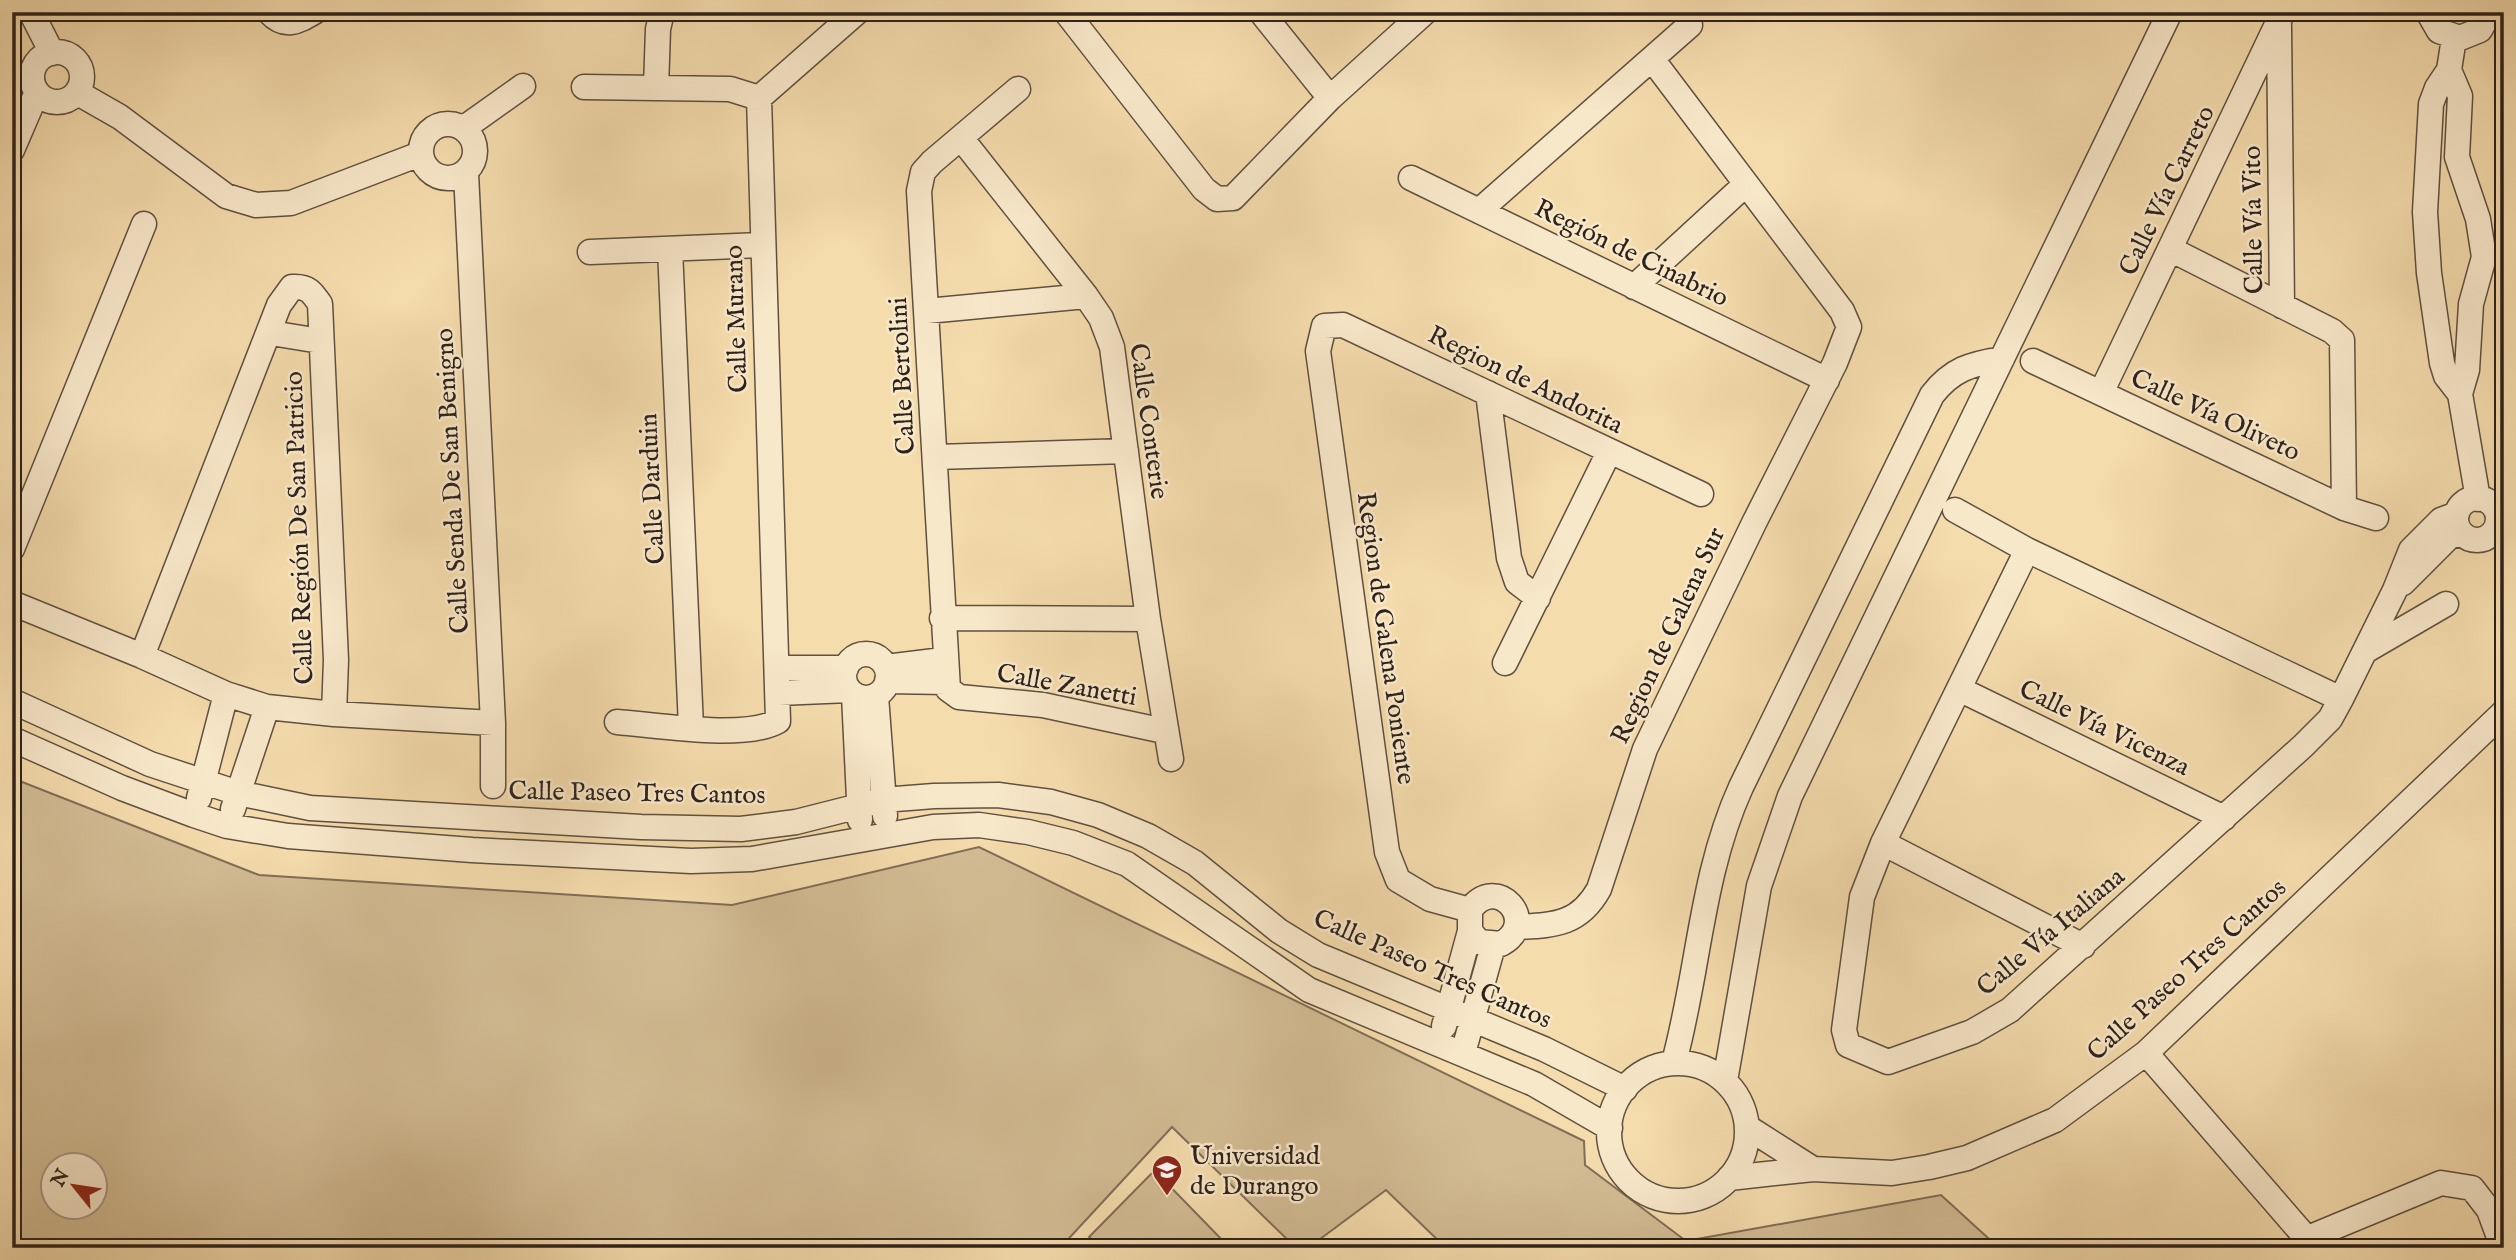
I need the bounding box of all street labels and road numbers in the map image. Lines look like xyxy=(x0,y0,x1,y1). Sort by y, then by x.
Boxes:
street label: Calle Vía Carreto xyxy=(2112,100,2223,281)
street label: Calle Vía Vito xyxy=(2236,145,2271,295)
street label: Región de Cinabrio xyxy=(1529,192,1734,315)
street label: Calle Murano xyxy=(717,244,756,393)
street label: Calle Bertolini xyxy=(882,296,923,456)
street label: Region de Andorita xyxy=(1422,319,1629,442)
street label: Calle Senda De San Benigno xyxy=(428,327,477,635)
street label: Calle Conterie xyxy=(1121,341,1176,501)
street label: Calle Vía Oliveto xyxy=(2125,362,2305,469)
street label: Calle Región De San Patricio xyxy=(278,371,321,685)
street label: Calle Darduin xyxy=(632,412,673,565)
street label: Region de Galena Poniente xyxy=(1349,490,1422,787)
street label: Region de Galena Sur xyxy=(1604,522,1733,749)
street label: Calle Zanetti xyxy=(994,657,1139,714)
street label: Calle Vía Vicenza xyxy=(2014,673,2196,784)
street label: Calle Paseo Tres Cantos xyxy=(508,775,766,812)
street label: Calle Vía Italiana xyxy=(1970,860,2132,1004)
street label: Calle Paseo Tres Cantos xyxy=(2080,872,2294,1068)
street label: Calle Paseo Tres Cantos xyxy=(1308,902,1557,1037)

